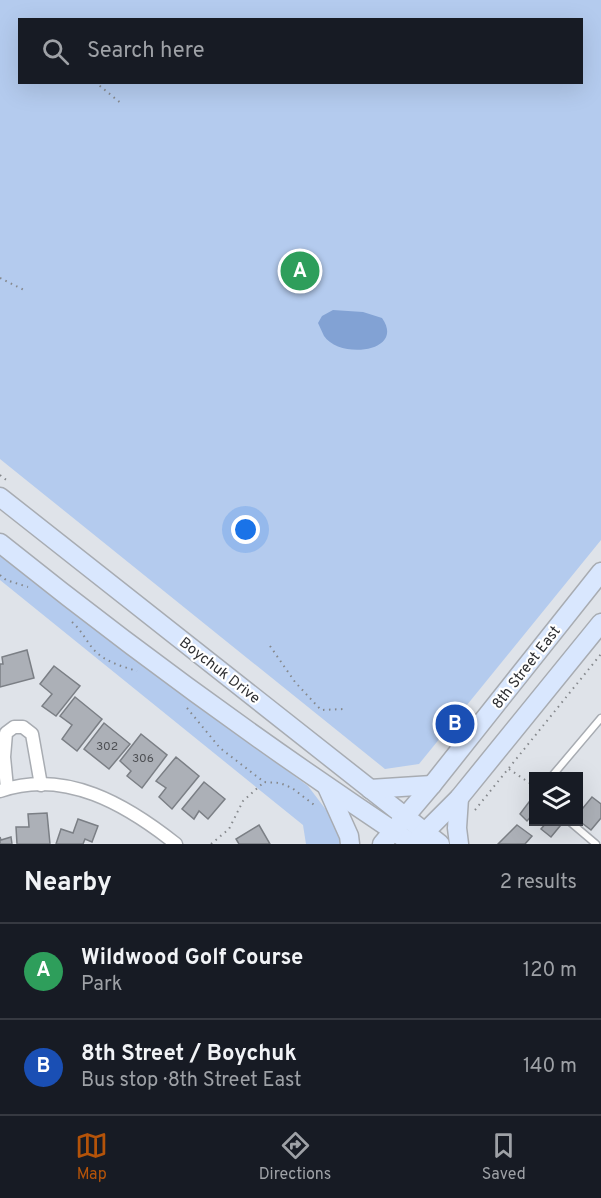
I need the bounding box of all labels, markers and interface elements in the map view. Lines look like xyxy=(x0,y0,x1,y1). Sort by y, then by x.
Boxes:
search box xyxy=(18,18,583,84)
icon: search xyxy=(39,35,72,68)
text: Search here xyxy=(87,38,205,65)
pin: A xyxy=(280,248,320,294)
your location xyxy=(231,515,260,544)
street label: 8th Street East xyxy=(489,623,566,713)
street label: Boychuk Drive xyxy=(175,634,263,709)
pin: B xyxy=(436,702,474,746)
house number: 302 xyxy=(96,739,118,755)
house number: 306 xyxy=(132,751,154,767)
map controls xyxy=(529,772,583,826)
button: layers xyxy=(529,772,583,826)
text: Nearby xyxy=(24,867,112,900)
text: 2 results xyxy=(500,870,577,896)
text: Wildwood Golf Course xyxy=(81,945,303,972)
text: A xyxy=(36,958,51,984)
text: 120 m xyxy=(523,958,577,984)
text: Park xyxy=(81,972,122,998)
text: 8th Street / Boychuk xyxy=(81,1041,297,1068)
text: B xyxy=(37,1054,50,1080)
text: 140 m xyxy=(523,1054,577,1080)
text: Bus stop · 8th Street East xyxy=(81,1068,302,1094)
tab: Map xyxy=(75,1129,108,1185)
tab: Directions xyxy=(259,1129,331,1185)
tab: Saved xyxy=(482,1129,526,1185)

